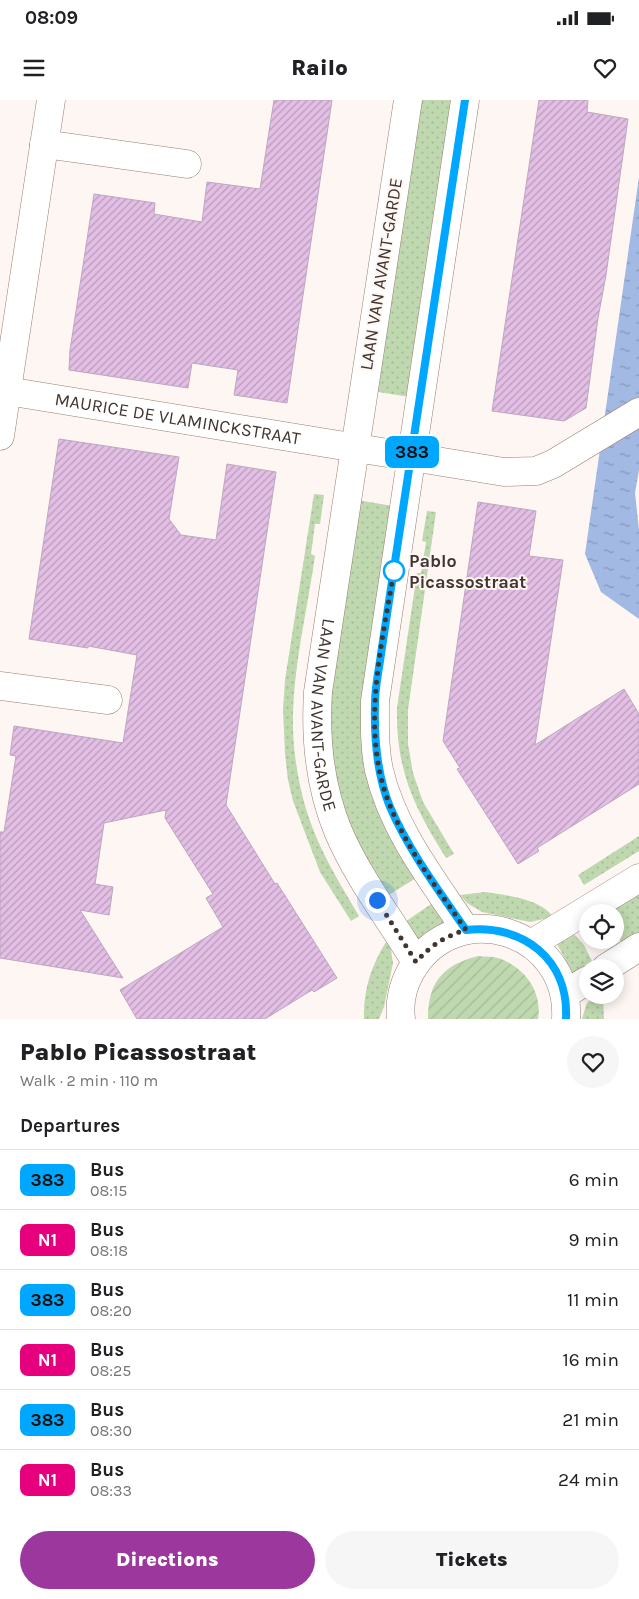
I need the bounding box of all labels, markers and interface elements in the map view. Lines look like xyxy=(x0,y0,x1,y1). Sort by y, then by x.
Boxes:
text: 08:09 xyxy=(25,7,78,29)
icon: menu xyxy=(20,54,48,82)
icon: heart xyxy=(591,54,619,82)
text: Railo xyxy=(291,55,348,81)
street label: LAAN VAN AVANT-GARDE xyxy=(355,176,407,372)
street label: MAURICE DE VLAMINCKSTRAAT xyxy=(53,388,302,450)
line badge: 383 xyxy=(383,436,441,468)
text: 383 xyxy=(395,441,429,463)
place label: Pablo Picassostraat xyxy=(409,550,526,593)
marker: Pablo Picassostraat xyxy=(383,560,405,582)
street label: LAAN VAN AVANT-GARDE xyxy=(306,617,341,814)
your location xyxy=(365,888,390,913)
map controls xyxy=(579,904,624,1004)
button: locate xyxy=(579,904,624,949)
button: layers xyxy=(579,959,624,1004)
button: heart xyxy=(567,1036,619,1088)
text: Pablo Picassostraat xyxy=(20,1038,257,1066)
text: Walk · 2 min · 110 m xyxy=(20,1071,158,1090)
text: Departures xyxy=(20,1115,120,1137)
text: Bus xyxy=(90,1159,124,1181)
text: 383 xyxy=(30,1169,65,1191)
text: 6 min xyxy=(569,1169,619,1191)
text: 08:15 xyxy=(90,1181,127,1200)
text: Bus xyxy=(90,1219,124,1241)
text: N1 xyxy=(38,1229,57,1251)
text: 9 min xyxy=(569,1229,619,1251)
text: 08:18 xyxy=(90,1241,128,1260)
text: Bus xyxy=(90,1279,124,1301)
text: 383 xyxy=(30,1289,65,1311)
text: 11 min xyxy=(567,1289,619,1311)
text: 08:20 xyxy=(90,1301,132,1320)
text: Bus xyxy=(90,1339,124,1361)
text: N1 xyxy=(38,1349,57,1371)
text: 16 min xyxy=(562,1349,619,1371)
text: 08:25 xyxy=(90,1361,131,1380)
text: Bus xyxy=(90,1399,124,1421)
text: 383 xyxy=(30,1409,65,1431)
text: 21 min xyxy=(562,1409,619,1431)
text: 08:30 xyxy=(90,1421,132,1440)
text: Bus xyxy=(90,1459,124,1481)
text: N1 xyxy=(38,1469,57,1491)
text: 24 min xyxy=(558,1469,619,1491)
text: 08:33 xyxy=(90,1481,132,1500)
button: Directions xyxy=(20,1531,315,1589)
button: Tickets xyxy=(325,1531,619,1589)

